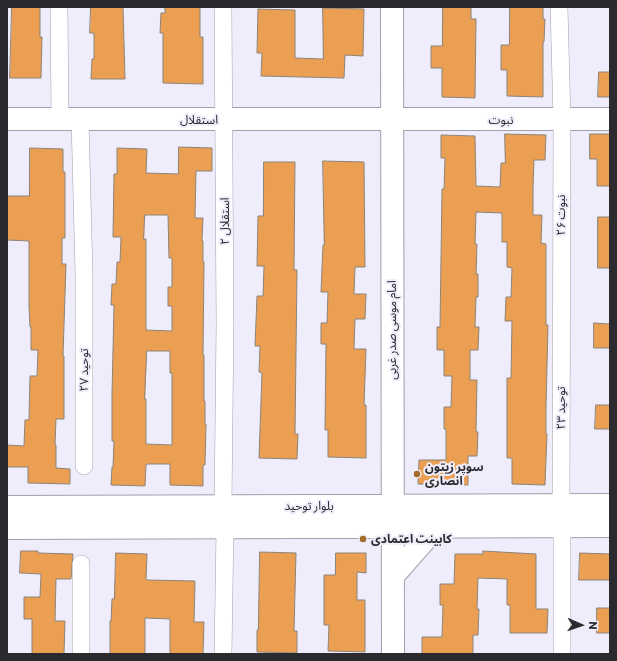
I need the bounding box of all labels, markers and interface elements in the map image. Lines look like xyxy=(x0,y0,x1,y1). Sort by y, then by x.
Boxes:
street label: استقلال xyxy=(180,113,218,127)
street label: نبوت xyxy=(489,113,513,127)
street label: نبوت ۲۶ xyxy=(554,195,568,235)
street label: استقلال ۲ xyxy=(218,197,232,245)
street label: امام موسی صدر غربی xyxy=(385,280,399,380)
street label: توحید ۲۷ xyxy=(77,348,91,392)
street label: توحید ۲۳ xyxy=(554,386,568,430)
place label: سوپر زیتون انصاری xyxy=(425,460,484,488)
marker: سوپر زیتون انصاری xyxy=(412,469,422,479)
street label: بلوار توحید xyxy=(284,499,334,513)
place label: کابینت اعتمادی xyxy=(371,532,452,546)
marker: کابینت اعتمادی xyxy=(358,534,368,544)
north arrow xyxy=(561,605,601,645)
text: N xyxy=(587,621,600,630)

